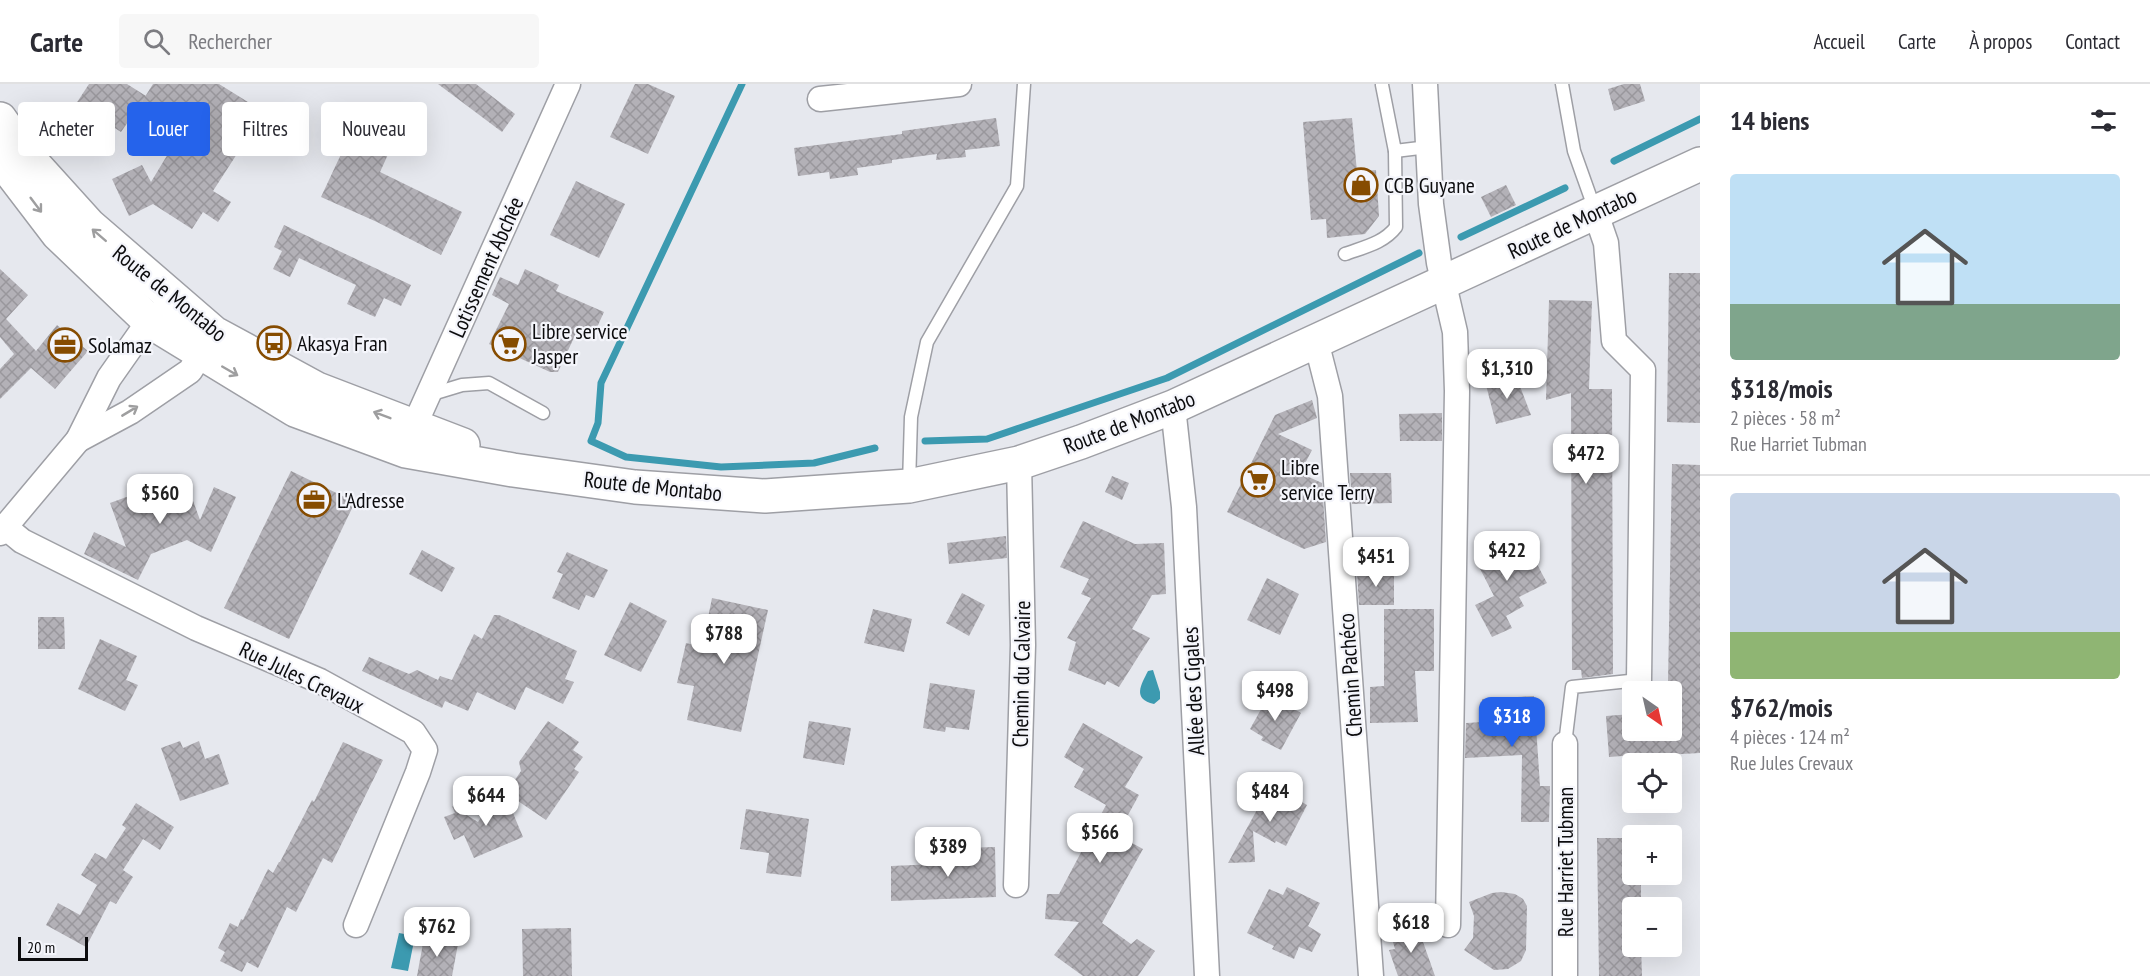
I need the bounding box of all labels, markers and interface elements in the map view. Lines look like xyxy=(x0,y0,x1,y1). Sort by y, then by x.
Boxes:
search box xyxy=(119,14,539,68)
text: Carte xyxy=(30,23,83,60)
icon: search xyxy=(140,25,173,58)
text: Rechercher xyxy=(188,27,272,55)
text: Accueil xyxy=(1813,28,1865,55)
text: Carte xyxy=(1898,28,1936,55)
text: À propos xyxy=(1969,28,2032,55)
text: Contact xyxy=(2065,28,2120,55)
chip: Acheter xyxy=(18,102,115,156)
chip: Louer xyxy=(127,102,210,156)
chip: Filtres xyxy=(222,102,309,156)
chip: Nouveau xyxy=(321,102,427,156)
text: 14 biens xyxy=(1730,104,1809,137)
icon: filters xyxy=(2087,104,2120,137)
shop icon: CCB Guyane xyxy=(1343,167,1379,203)
place label: CCB Guyane xyxy=(1384,171,1475,199)
street label: Route de Montabo xyxy=(1503,181,1641,265)
street label: Lotissement Abchée xyxy=(442,192,530,342)
one-way arrow xyxy=(29,196,42,212)
icon: home xyxy=(1871,213,1979,321)
one-way arrow xyxy=(92,228,107,242)
street label: Route de Montabo xyxy=(107,238,233,348)
place label: Libre service Jasper xyxy=(531,317,628,370)
bus stop icon: Akasya Fran xyxy=(256,325,292,361)
supermarket icon: Libre service Jasper xyxy=(491,326,527,362)
office icon: Solamaz xyxy=(47,327,83,363)
place label: Akasya Fran xyxy=(297,329,388,357)
place label: Solamaz xyxy=(88,331,152,359)
pin: $1,310 xyxy=(1458,349,1556,400)
text: $1,310 xyxy=(1481,355,1533,381)
one-way arrow xyxy=(221,366,238,378)
text: $318/mois xyxy=(1730,372,1833,405)
street label: Route de Montabo xyxy=(1059,384,1199,460)
one-way arrow xyxy=(121,405,138,417)
text: 2 pièces · 58 m² xyxy=(1730,405,1841,431)
one-way arrow xyxy=(373,409,392,420)
text: Rue Harriet Tubman xyxy=(1730,431,1867,457)
pin: $472 xyxy=(1550,434,1622,485)
text: $472 xyxy=(1567,440,1605,466)
place label: Libre service Terry xyxy=(1281,453,1375,506)
supermarket icon: Libre service Terry xyxy=(1240,462,1276,498)
street label: Route de Montabo xyxy=(583,465,723,507)
pin: $560 xyxy=(124,474,196,525)
text: $560 xyxy=(141,480,179,506)
office icon: L'Adresse xyxy=(296,482,332,518)
place label: L'Adresse xyxy=(337,486,405,514)
pin: $422 xyxy=(1471,531,1543,582)
icon: home xyxy=(1871,532,1979,640)
pin: $451 xyxy=(1340,537,1412,588)
text: $422 xyxy=(1488,537,1526,563)
text: $451 xyxy=(1357,543,1395,569)
street label: Chemin du Calvaire xyxy=(1006,600,1036,748)
street label: Chemin Pachéco xyxy=(1332,612,1368,738)
pin: $788 xyxy=(688,614,760,665)
text: $788 xyxy=(705,620,743,646)
street label: Allée des Cigales xyxy=(1176,626,1210,756)
street label: Rue Jules Crevaux xyxy=(235,635,369,719)
pin: $498 xyxy=(1239,671,1311,722)
text: $498 xyxy=(1256,677,1294,703)
north arrow xyxy=(1622,681,1682,741)
map controls xyxy=(1622,681,1682,957)
text: $762/mois xyxy=(1730,691,1833,724)
pin: $318 xyxy=(1476,697,1548,748)
text: $318 xyxy=(1493,703,1531,729)
text: 4 pièces · 124 m² xyxy=(1730,724,1850,750)
text: Rue Jules Crevaux xyxy=(1730,750,1853,776)
button: locate xyxy=(1622,753,1682,813)
pin: $484 xyxy=(1234,772,1306,823)
pin: $644 xyxy=(450,776,522,827)
text: $484 xyxy=(1251,778,1289,804)
text: $644 xyxy=(467,782,505,808)
street label: Rue Harriet Tubman xyxy=(1551,787,1579,937)
pin: $566 xyxy=(1064,813,1136,864)
text: $566 xyxy=(1081,819,1119,845)
button: + xyxy=(1622,825,1682,885)
pin: $389 xyxy=(912,827,984,878)
text: $389 xyxy=(929,833,967,859)
button: − xyxy=(1622,897,1682,957)
pin: $618 xyxy=(1375,903,1447,954)
pin: $762 xyxy=(401,907,473,958)
text: $618 xyxy=(1392,909,1430,935)
text: $762 xyxy=(418,913,456,939)
scale bar xyxy=(18,934,88,962)
text: 20 m xyxy=(27,937,55,957)

